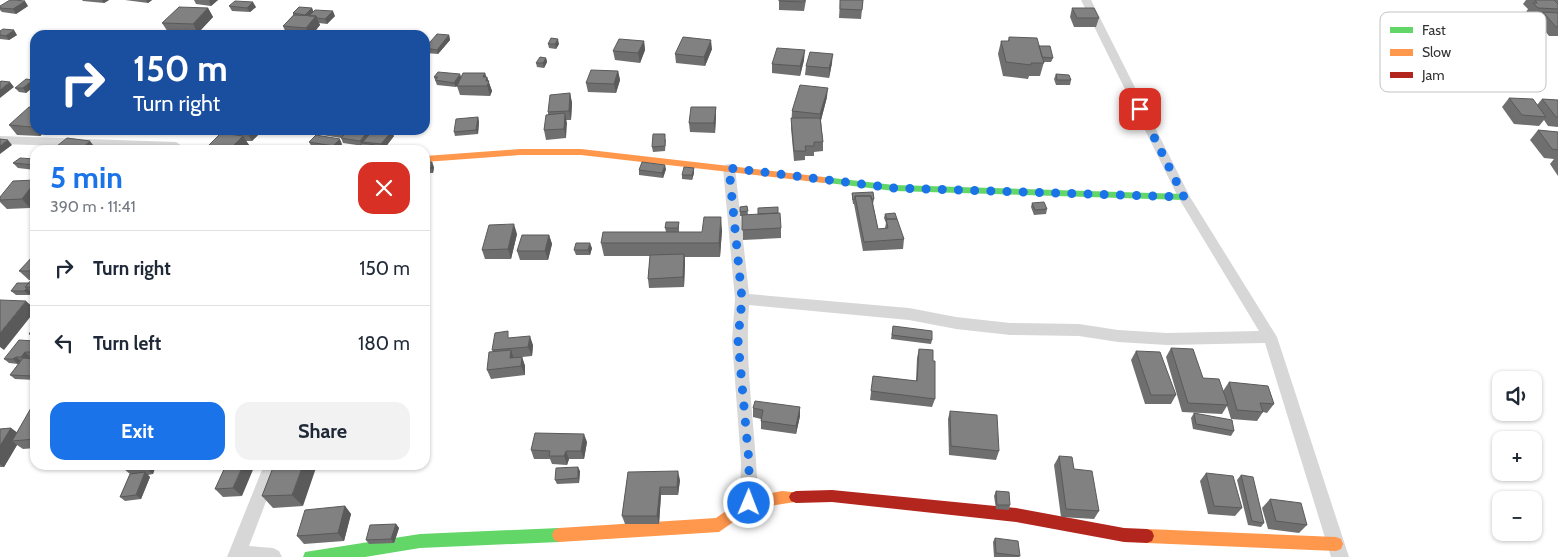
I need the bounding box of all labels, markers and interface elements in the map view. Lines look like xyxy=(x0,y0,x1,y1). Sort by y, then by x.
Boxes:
legend xyxy=(1380,12,1546,92)
text: Fast xyxy=(1422,21,1446,39)
text: Slow xyxy=(1422,43,1451,61)
text: 150 m xyxy=(133,47,228,90)
icon: right xyxy=(50,50,115,115)
text: Jam xyxy=(1421,66,1444,84)
pin xyxy=(1119,88,1161,130)
text: Turn right xyxy=(133,90,220,117)
icon: arrive xyxy=(1126,95,1154,123)
text: 5 min xyxy=(50,159,123,196)
button: close xyxy=(358,162,410,214)
text: 390 m · 11:41 xyxy=(50,197,136,216)
icon: right xyxy=(50,254,78,282)
text: Turn right xyxy=(93,257,171,280)
text: 150 m xyxy=(359,257,410,280)
icon: left xyxy=(50,329,78,357)
text: Turn left xyxy=(93,332,161,355)
text: 180 m xyxy=(358,332,410,355)
map controls xyxy=(1492,371,1542,541)
button: sound xyxy=(1492,371,1542,421)
button: Exit xyxy=(50,402,225,460)
button: Share xyxy=(235,402,410,460)
button: + xyxy=(1492,431,1542,481)
position arrow xyxy=(722,476,774,528)
button: − xyxy=(1492,491,1542,541)

